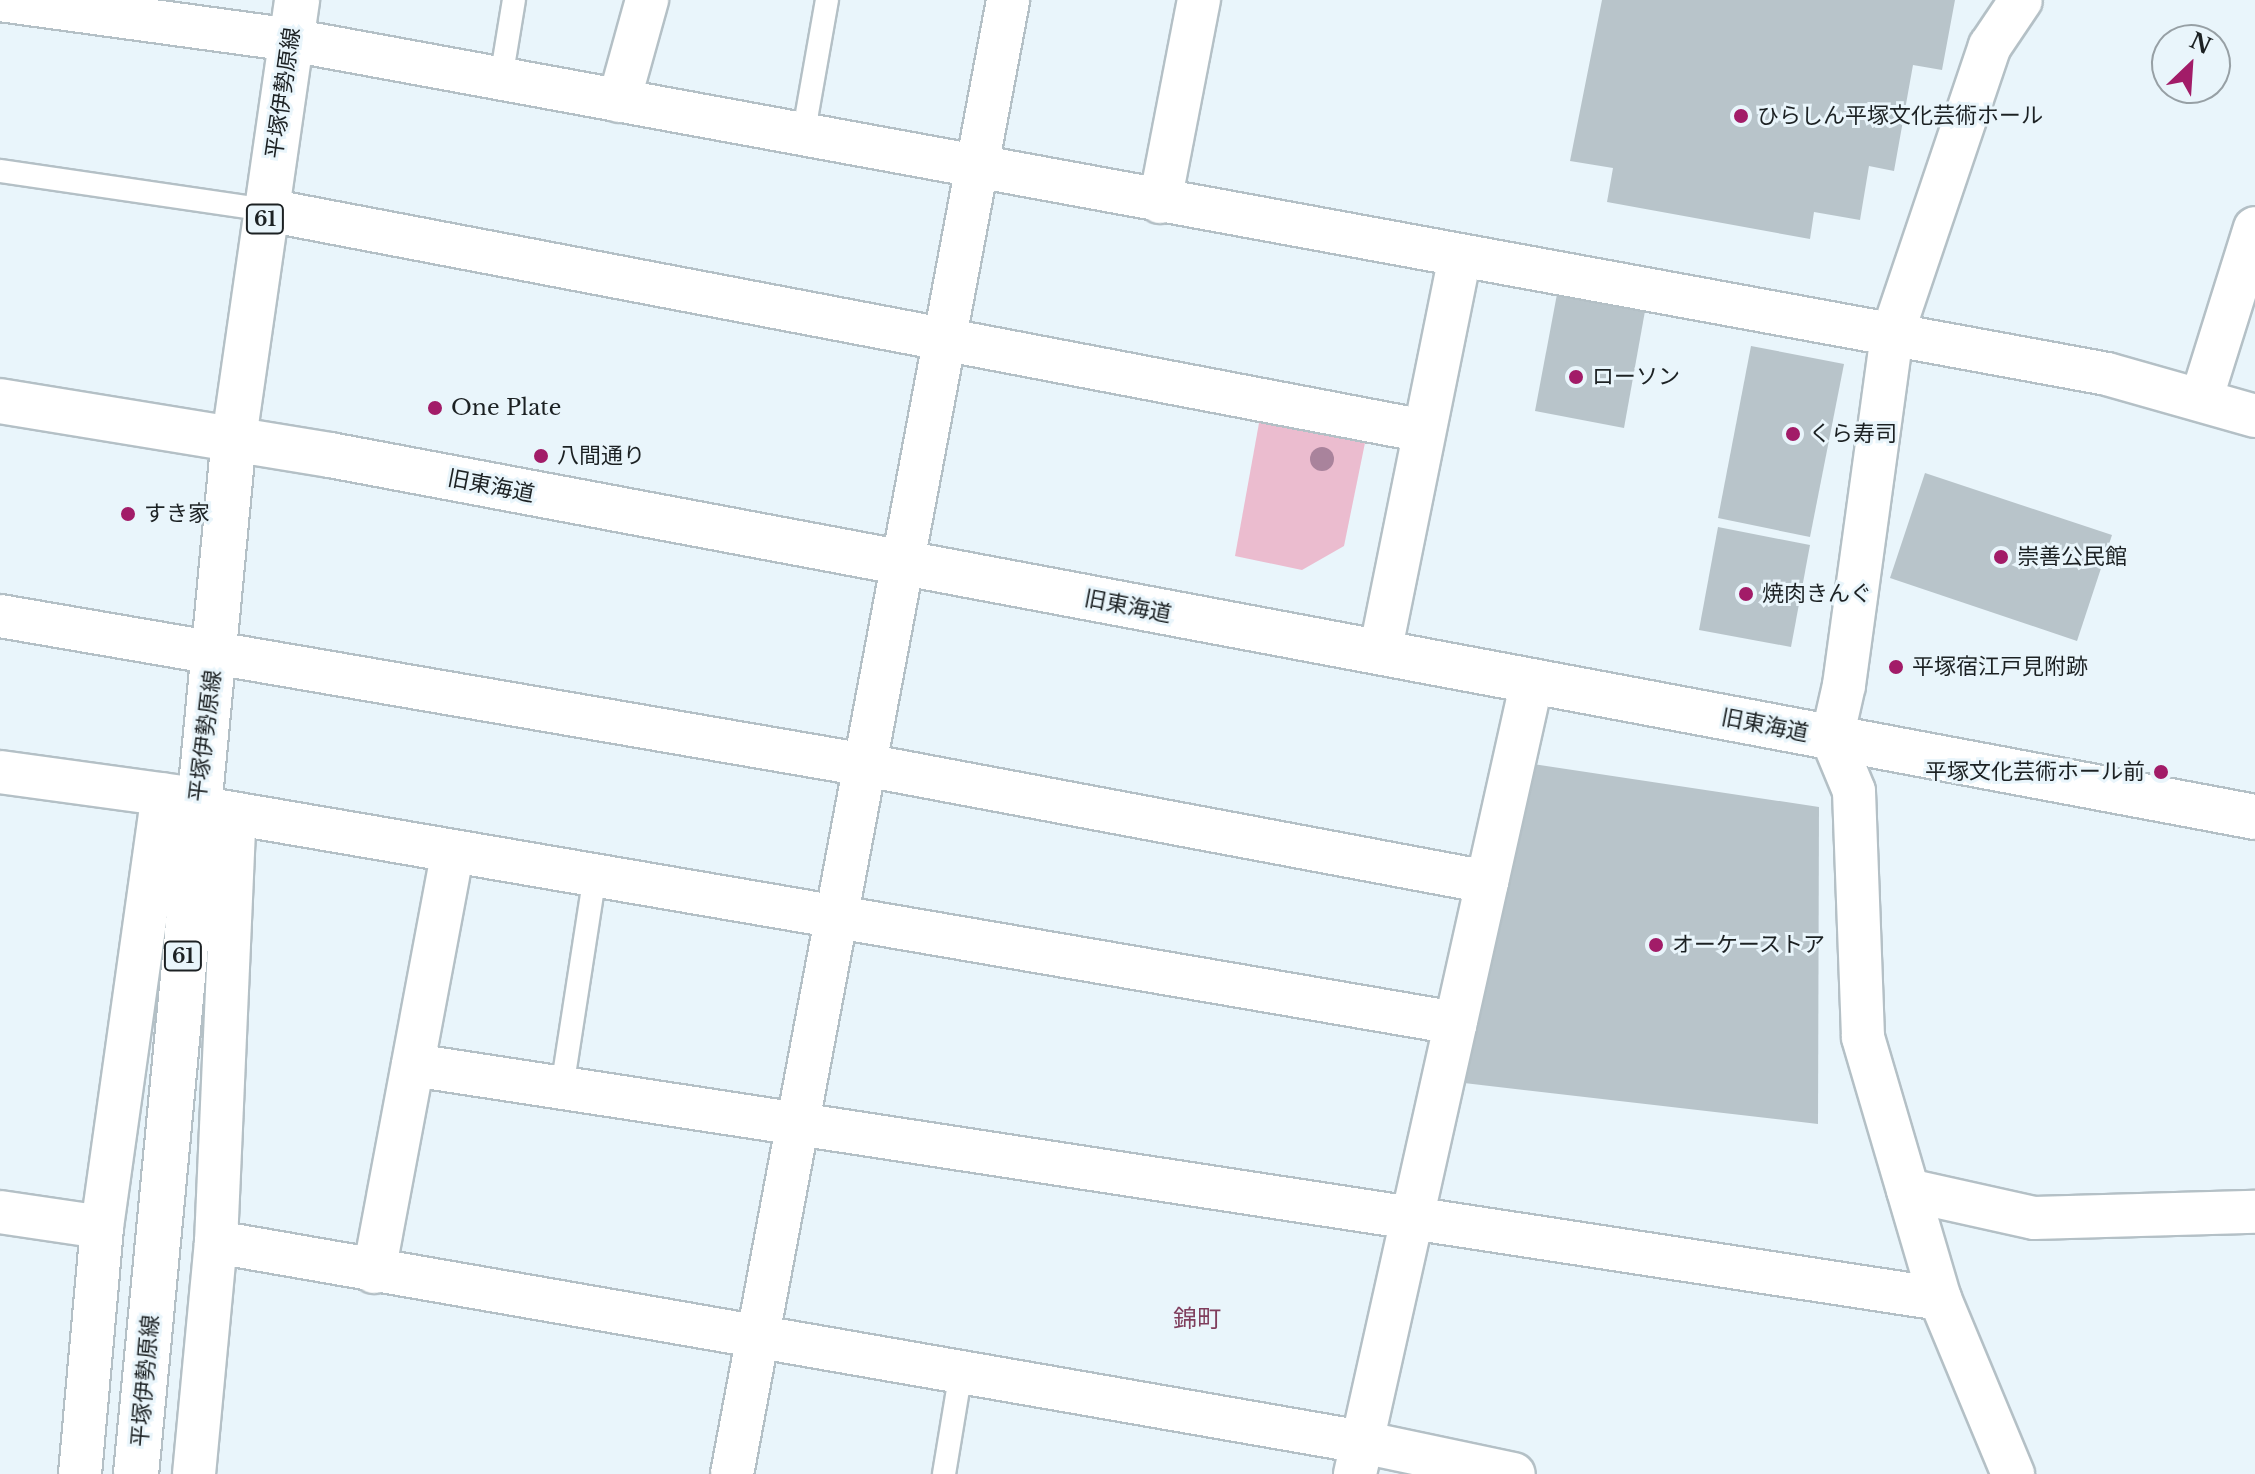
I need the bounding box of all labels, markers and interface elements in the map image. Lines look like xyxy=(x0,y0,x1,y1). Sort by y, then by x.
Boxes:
north arrow xyxy=(2151,24,2231,104)
street label: 平塚伊勢原線 xyxy=(261,26,305,160)
text: N xyxy=(2185,27,2216,60)
place label: ひらしん平塚文化芸術ホール xyxy=(1757,103,2043,129)
marker: ひらしん平塚文化芸術ホール xyxy=(1732,107,1750,125)
road number: 61 xyxy=(245,203,285,235)
place label: ローソン xyxy=(1592,364,1680,390)
marker: ローソン xyxy=(1567,368,1585,386)
place label: One Plate xyxy=(451,395,561,421)
marker: One Plate xyxy=(426,399,444,417)
place label: くら寿司 xyxy=(1809,421,1897,447)
marker: くら寿司 xyxy=(1784,425,1802,443)
place label: 八間通り xyxy=(557,443,645,469)
marker: 八間通り xyxy=(532,447,550,465)
street label: 旧東海道 xyxy=(445,465,537,507)
place label: すき家 xyxy=(144,501,210,527)
marker: すき家 xyxy=(119,505,137,523)
place label: 崇善公民館 xyxy=(2017,544,2127,570)
marker: 崇善公民館 xyxy=(1992,548,2010,566)
place label: 焼肉きんぐ xyxy=(1762,581,1872,607)
street label: 旧東海道 xyxy=(1082,585,1174,627)
marker: 焼肉きんぐ xyxy=(1737,585,1755,603)
place label: 平塚宿江戸見附跡 xyxy=(1912,654,2088,680)
marker: 平塚宿江戸見附跡 xyxy=(1887,658,1905,676)
street label: 平塚伊勢原線 xyxy=(184,669,226,803)
street label: 旧東海道 xyxy=(1719,704,1811,746)
place label: 平塚文化芸術ホール前 xyxy=(1925,759,2145,785)
marker: 平塚文化芸術ホール前 xyxy=(2152,763,2170,781)
place label: オーケーストア xyxy=(1672,932,1826,958)
marker: オーケーストア xyxy=(1647,936,1665,954)
road number: 61 xyxy=(163,940,203,972)
district label: 錦町 xyxy=(1173,1305,1221,1333)
street label: 平塚伊勢原線 xyxy=(126,1314,164,1448)

